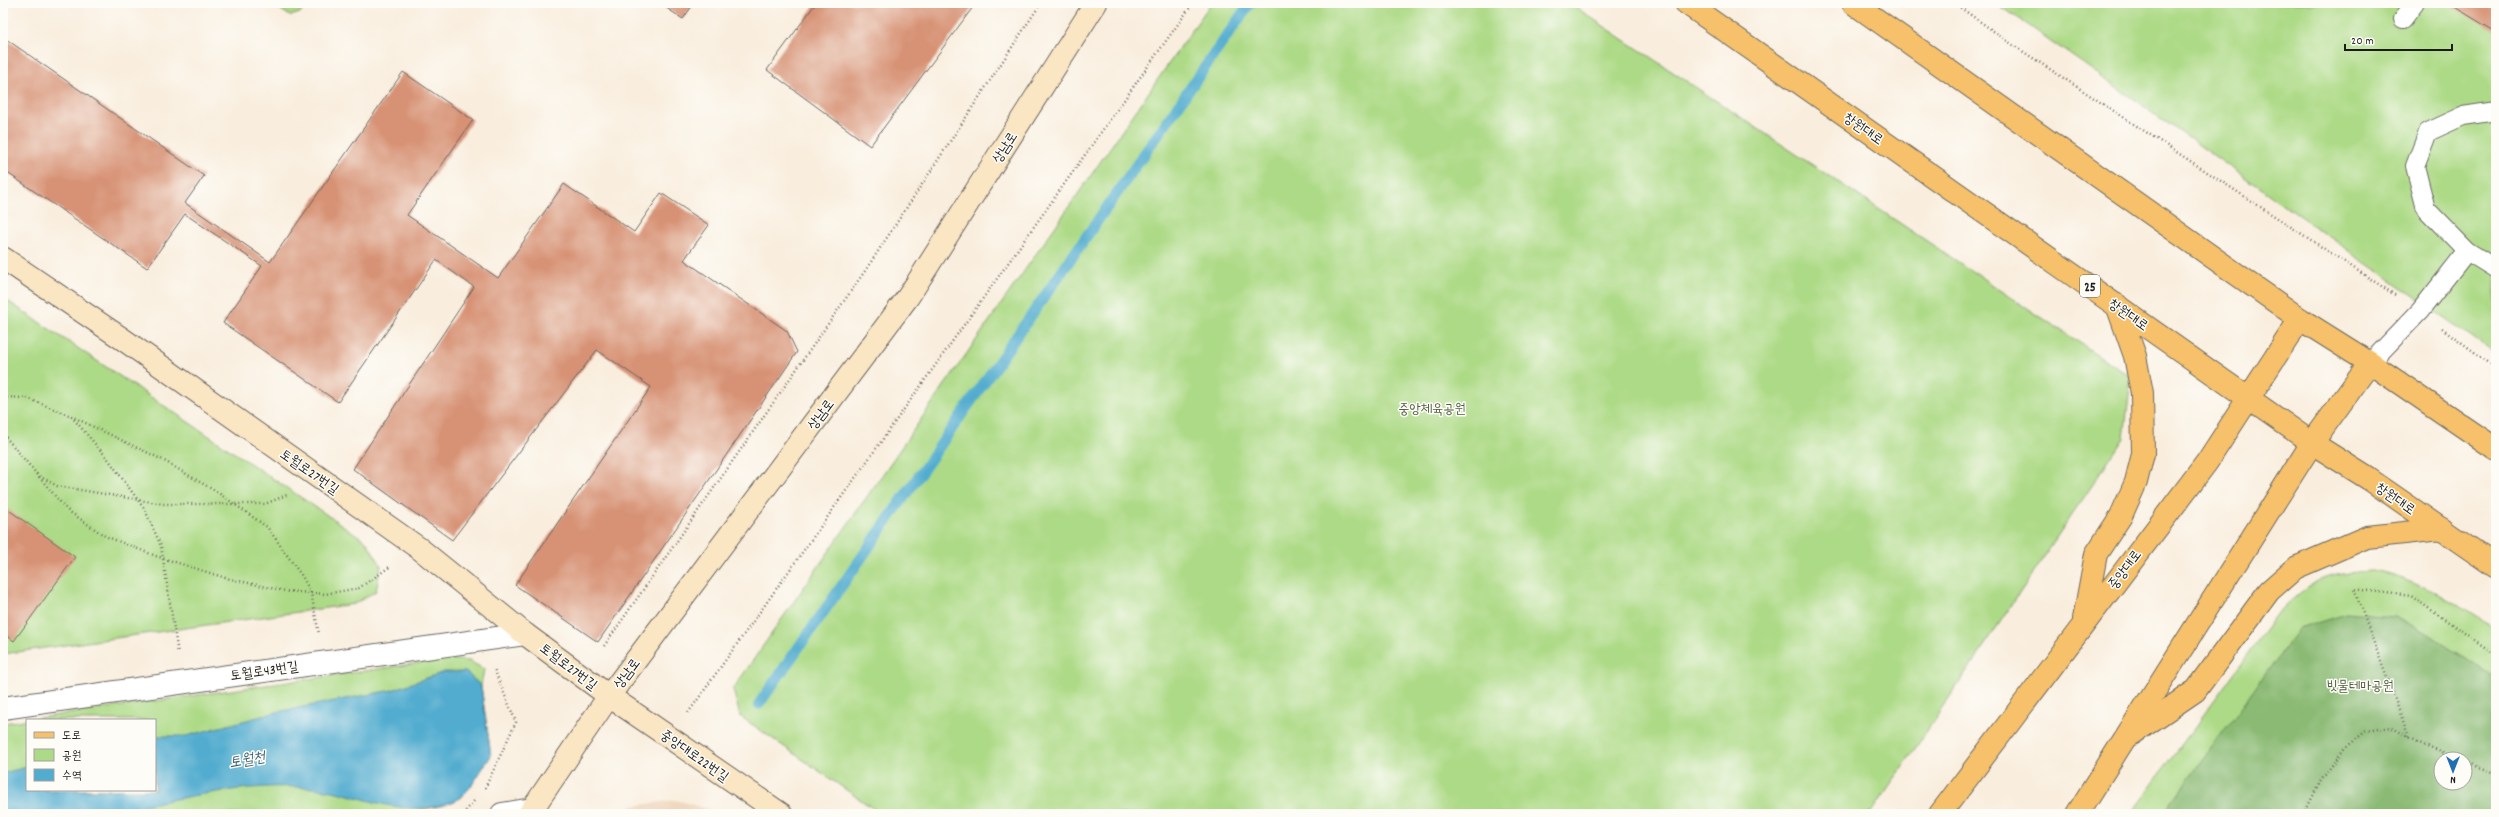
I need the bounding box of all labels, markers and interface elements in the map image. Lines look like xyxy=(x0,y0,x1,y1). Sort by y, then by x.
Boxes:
scale bar xyxy=(2345,26,2452,52)
text: 20 m xyxy=(2351,33,2374,50)
street label: 창원대로 xyxy=(1839,109,1887,151)
street label: 상남로 xyxy=(988,128,1023,168)
road number: 25 xyxy=(2080,275,2100,297)
street label: 창원대로 xyxy=(2104,295,2152,337)
street label: 상남로 xyxy=(803,396,840,435)
park label: 중앙체육공원 xyxy=(1398,400,1466,420)
street label: 토월로27번길 xyxy=(275,445,343,501)
street label: 창원대로 xyxy=(2371,479,2419,521)
street label: 중앙대로 xyxy=(2104,546,2147,594)
street label: 토월로27번길 xyxy=(535,639,601,696)
street label: 상남로 xyxy=(609,655,646,694)
street label: 토월로43번길 xyxy=(229,657,300,687)
park label: 빗물테마공원 xyxy=(2326,677,2394,697)
legend xyxy=(26,719,156,791)
street label: 중앙대로22번길 xyxy=(655,726,733,788)
text: 도로 xyxy=(62,728,81,745)
water label: 토월천 xyxy=(228,747,269,775)
text: 공원 xyxy=(62,748,81,765)
north arrow xyxy=(2433,751,2473,791)
text: 수역 xyxy=(62,768,82,785)
text: N xyxy=(2450,771,2456,787)

